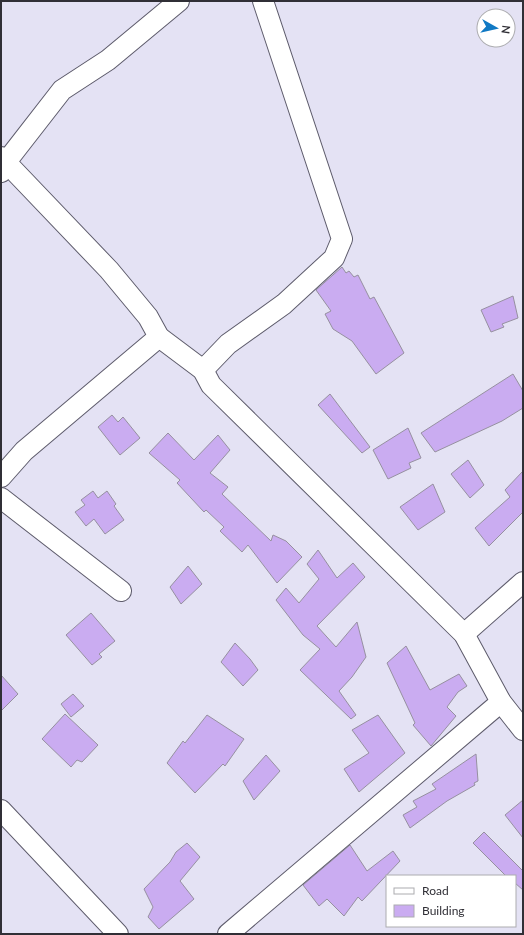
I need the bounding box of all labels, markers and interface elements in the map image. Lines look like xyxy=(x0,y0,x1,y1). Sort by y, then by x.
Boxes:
north arrow xyxy=(476,8,516,48)
text: N xyxy=(499,24,513,35)
legend xyxy=(386,875,516,927)
text: Road xyxy=(422,883,449,898)
text: Building xyxy=(422,903,465,918)

